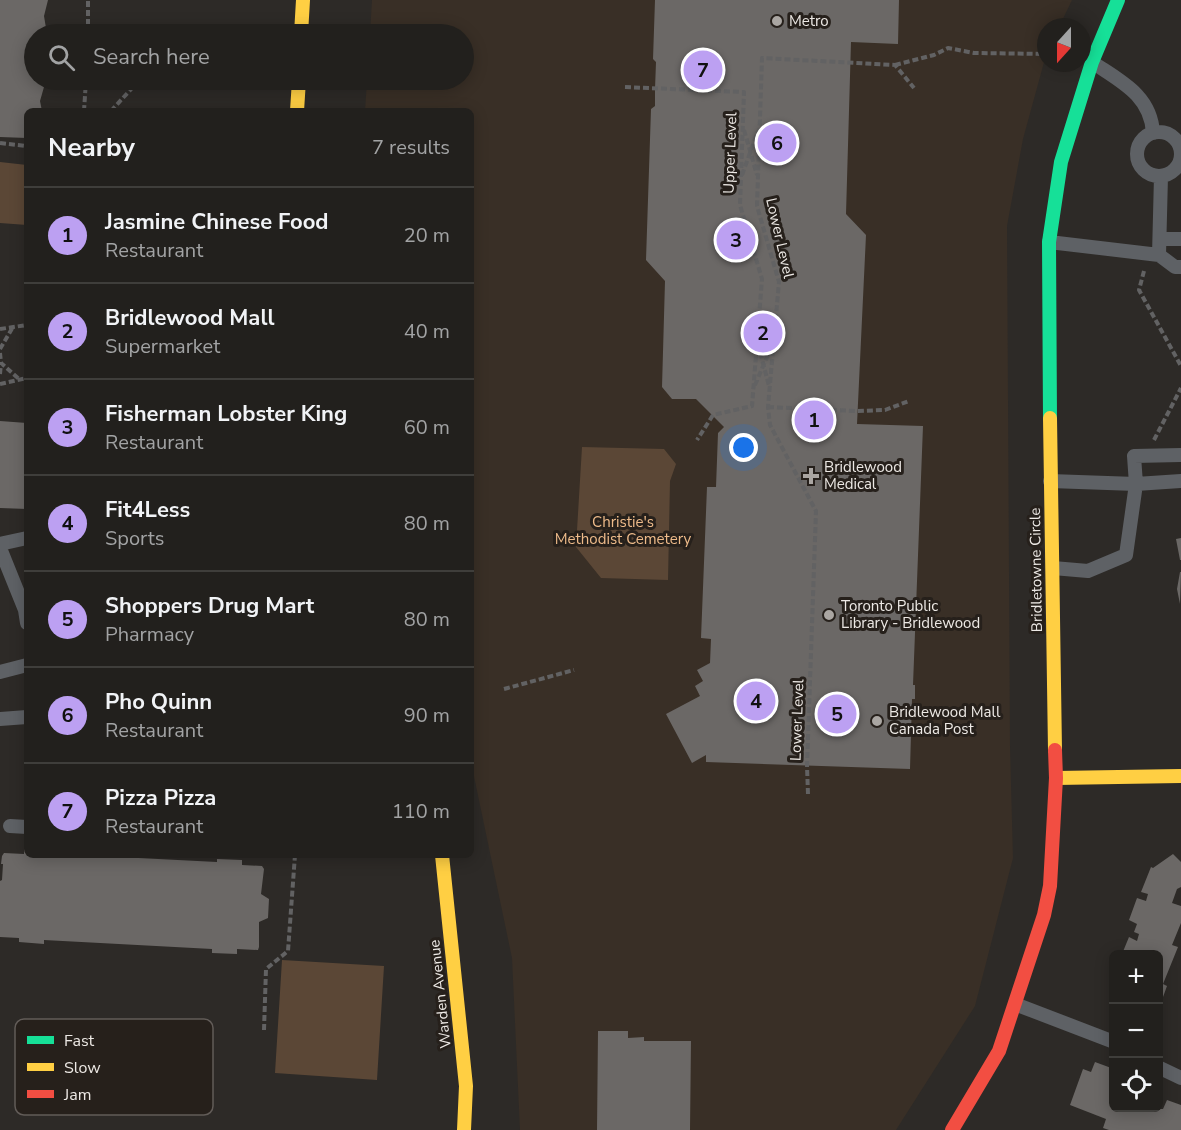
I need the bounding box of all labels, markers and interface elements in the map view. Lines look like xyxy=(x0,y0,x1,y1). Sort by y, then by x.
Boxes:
place label: Metro xyxy=(789,11,829,31)
marker: Metro xyxy=(770,14,784,28)
north arrow xyxy=(1037,18,1091,72)
search box xyxy=(24,24,474,90)
icon: search xyxy=(45,41,78,74)
text: Search here xyxy=(93,42,210,72)
pin: 7 xyxy=(684,48,722,92)
street label: Upper Level xyxy=(719,111,741,194)
pin: 6 xyxy=(758,120,796,166)
text: Nearby xyxy=(48,130,135,165)
text: 7 results xyxy=(372,134,450,161)
street label: Lower Level xyxy=(761,196,799,281)
text: Jasmine Chinese Food xyxy=(105,207,329,237)
pin: 3 xyxy=(716,218,756,262)
text: 1 xyxy=(62,222,74,249)
text: 20 m xyxy=(404,222,450,249)
text: Restaurant xyxy=(105,237,203,264)
text: Bridlewood Mall xyxy=(105,303,274,333)
pin: 2 xyxy=(744,310,783,356)
text: 2 xyxy=(62,318,74,345)
text: 40 m xyxy=(404,318,450,345)
text: Supermarket xyxy=(105,333,220,360)
pin: 1 xyxy=(794,398,834,442)
text: Fisherman Lobster King xyxy=(105,399,347,429)
text: 3 xyxy=(62,414,74,441)
text: 60 m xyxy=(404,414,450,441)
text: Restaurant xyxy=(105,429,203,456)
your location xyxy=(729,433,758,462)
place label: Bridlewood Medical xyxy=(824,457,902,494)
marker: Bridlewood Medical xyxy=(802,467,820,485)
text: Fit4Less xyxy=(105,495,190,525)
street label: Bridletowne Circle xyxy=(1025,508,1047,632)
text: 4 xyxy=(62,510,74,537)
text: 80 m xyxy=(404,510,450,537)
park label: Christie's Methodist Cemetery xyxy=(555,512,691,549)
text: Sports xyxy=(105,525,164,552)
text: Shoppers Drug Mart xyxy=(105,591,314,621)
place label: Toronto Public Library - Bridlewood xyxy=(841,596,980,633)
text: 5 xyxy=(62,606,74,633)
text: 80 m xyxy=(404,606,450,633)
marker: Toronto Public Library - Bridlewood xyxy=(822,608,836,622)
text: Pharmacy xyxy=(105,621,194,648)
pin: 4 xyxy=(736,678,776,724)
street label: Lower Level xyxy=(786,678,808,761)
text: Pho Quinn xyxy=(105,687,212,717)
pin: 5 xyxy=(818,692,856,736)
text: 6 xyxy=(62,702,74,729)
text: 90 m xyxy=(404,702,450,729)
place label: Bridlewood Mall Canada Post xyxy=(889,702,1001,739)
marker: Bridlewood Mall Canada Post xyxy=(870,714,884,728)
text: Restaurant xyxy=(105,717,203,744)
text: Pizza Pizza xyxy=(105,783,216,813)
text: 7 xyxy=(62,798,74,825)
text: 110 m xyxy=(392,798,450,825)
text: Restaurant xyxy=(105,813,203,840)
street label: Warden Avenue xyxy=(424,939,456,1049)
map controls xyxy=(1109,950,1163,1112)
button: + xyxy=(1109,950,1163,1004)
button: − xyxy=(1109,1004,1163,1058)
legend xyxy=(15,1019,213,1115)
text: Fast xyxy=(64,1030,95,1052)
text: Slow xyxy=(64,1057,101,1079)
button: locate xyxy=(1109,1058,1163,1112)
text: Jam xyxy=(63,1084,91,1106)

